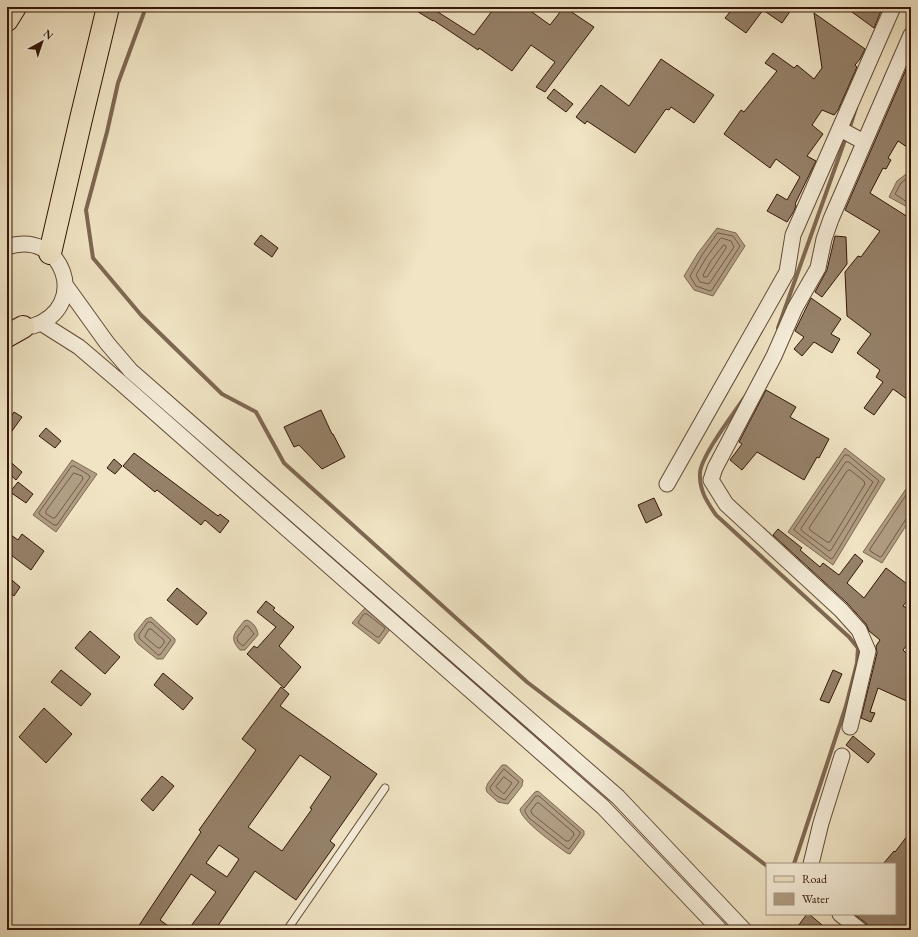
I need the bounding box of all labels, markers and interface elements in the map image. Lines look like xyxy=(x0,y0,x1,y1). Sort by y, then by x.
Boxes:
north arrow xyxy=(22,22,62,62)
text: N xyxy=(41,26,56,43)
legend xyxy=(766,863,896,915)
text: Road xyxy=(802,871,828,887)
text: Water xyxy=(802,891,829,907)

